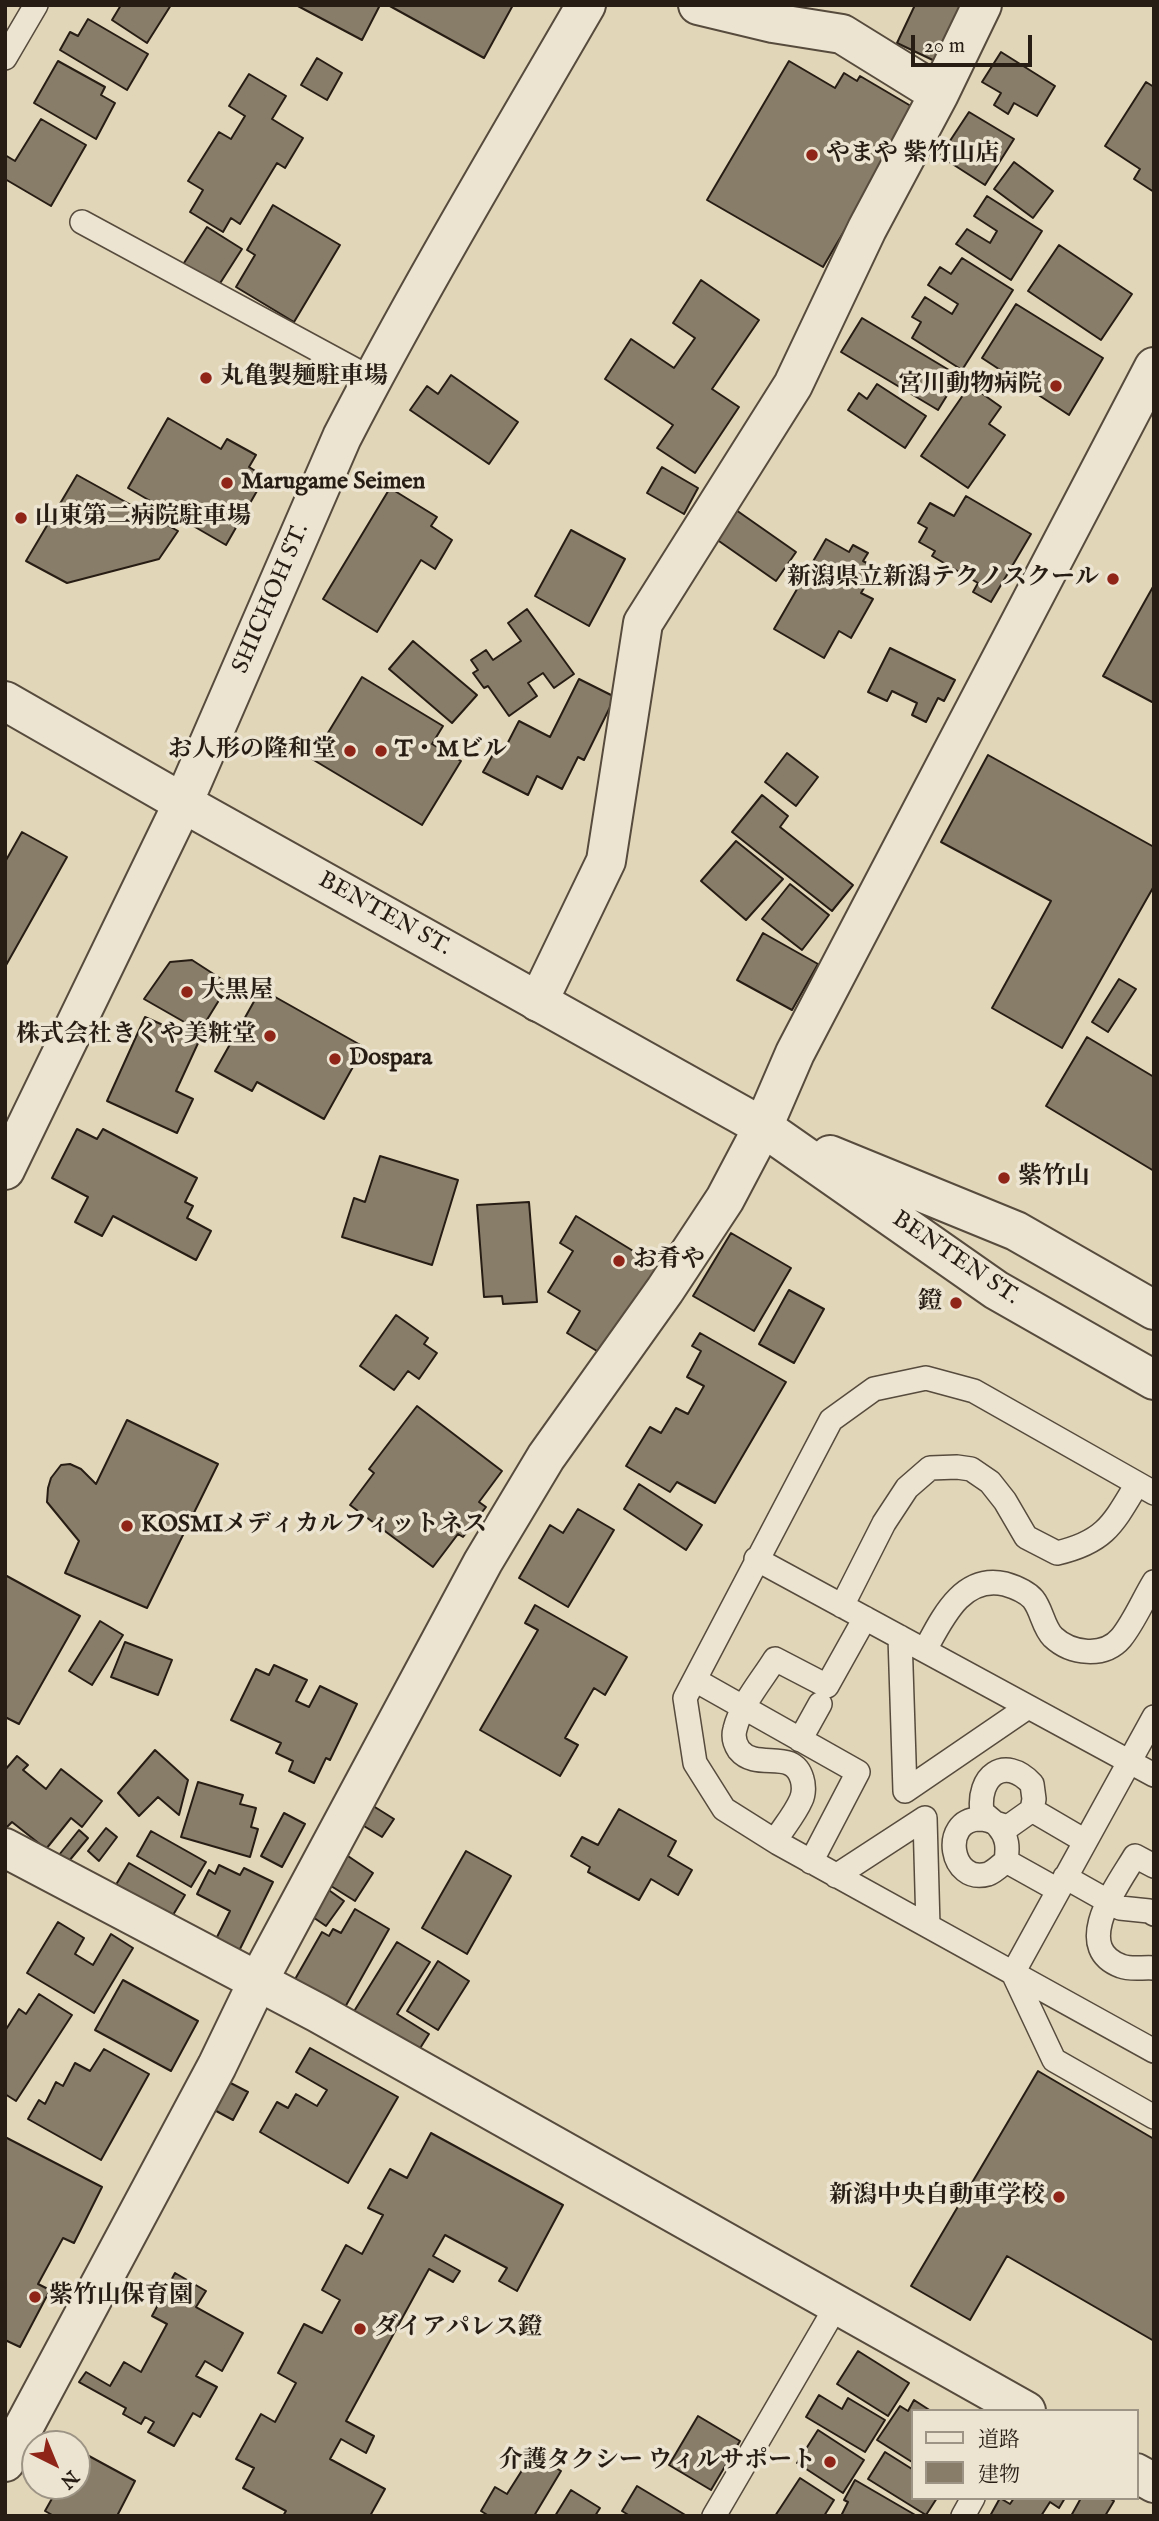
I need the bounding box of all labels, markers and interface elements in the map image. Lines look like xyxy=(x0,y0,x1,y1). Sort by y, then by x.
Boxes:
scale bar xyxy=(914,21,1035,65)
text: 20 m xyxy=(924,33,965,60)
place label: やまや 紫竹山店 xyxy=(826,141,999,169)
marker: やまや 紫竹山店 xyxy=(804,147,820,163)
place label: 丸亀製麺駐車場 xyxy=(220,364,388,392)
marker: 丸亀製麺駐車場 xyxy=(198,370,214,386)
place label: 宮川動物病院 xyxy=(898,372,1042,400)
marker: 宮川動物病院 xyxy=(1048,378,1064,394)
place label: Marugame Seimen xyxy=(241,469,425,497)
marker: Marugame Seimen xyxy=(219,475,235,491)
place label: 山東第二病院駐車場 xyxy=(35,504,251,532)
marker: 山東第二病院駐車場 xyxy=(13,510,29,526)
street label: SHICHOH ST. xyxy=(227,520,317,678)
place label: 新潟県立新潟テクノスクール xyxy=(787,565,1099,593)
marker: 新潟県立新潟テクノスクール xyxy=(1105,571,1121,587)
place label: お人形の隆和堂 xyxy=(168,737,336,765)
place label: T・Mビル xyxy=(395,737,507,765)
marker: お人形の隆和堂 xyxy=(342,743,358,759)
marker: T・Mビル xyxy=(373,743,389,759)
street label: BENTEN ST. xyxy=(313,867,455,963)
place label: 大黒屋 xyxy=(201,978,273,1006)
marker: 大黒屋 xyxy=(179,984,195,1000)
place label: 株式会社きくや美粧堂 xyxy=(16,1022,256,1050)
marker: 株式会社きくや美粧堂 xyxy=(262,1028,278,1044)
place label: Dospara xyxy=(349,1045,432,1073)
marker: Dospara xyxy=(327,1051,343,1067)
place label: 紫竹山 xyxy=(1018,1164,1090,1192)
marker: 紫竹山 xyxy=(996,1170,1012,1186)
street label: BENTEN ST. xyxy=(886,1206,1024,1312)
place label: お肴や xyxy=(633,1247,705,1275)
marker: お肴や xyxy=(611,1253,627,1269)
place label: 鐙 xyxy=(918,1289,942,1317)
marker: 鐙 xyxy=(948,1295,964,1311)
place label: KOSMIメディカルフィットネス xyxy=(141,1512,487,1540)
marker: KOSMIメディカルフィットネス xyxy=(119,1518,135,1534)
place label: 新潟中央自動車学校 xyxy=(829,2183,1045,2211)
marker: 新潟中央自動車学校 xyxy=(1051,2189,1067,2205)
place label: 紫竹山保育園 xyxy=(49,2283,193,2311)
marker: 紫竹山保育園 xyxy=(27,2289,43,2305)
place label: ダイアパレス鐙 xyxy=(374,2315,542,2343)
marker: ダイアパレス鐙 xyxy=(352,2321,368,2337)
legend xyxy=(911,2409,1138,2500)
text: 道路 xyxy=(978,2427,1020,2454)
north arrow xyxy=(21,2430,91,2500)
place label: 介護タクシー ウィルサポート xyxy=(499,2448,816,2476)
marker: 介護タクシー ウィルサポート xyxy=(822,2454,838,2470)
text: 建物 xyxy=(978,2462,1020,2489)
text: N xyxy=(55,2465,83,2493)

